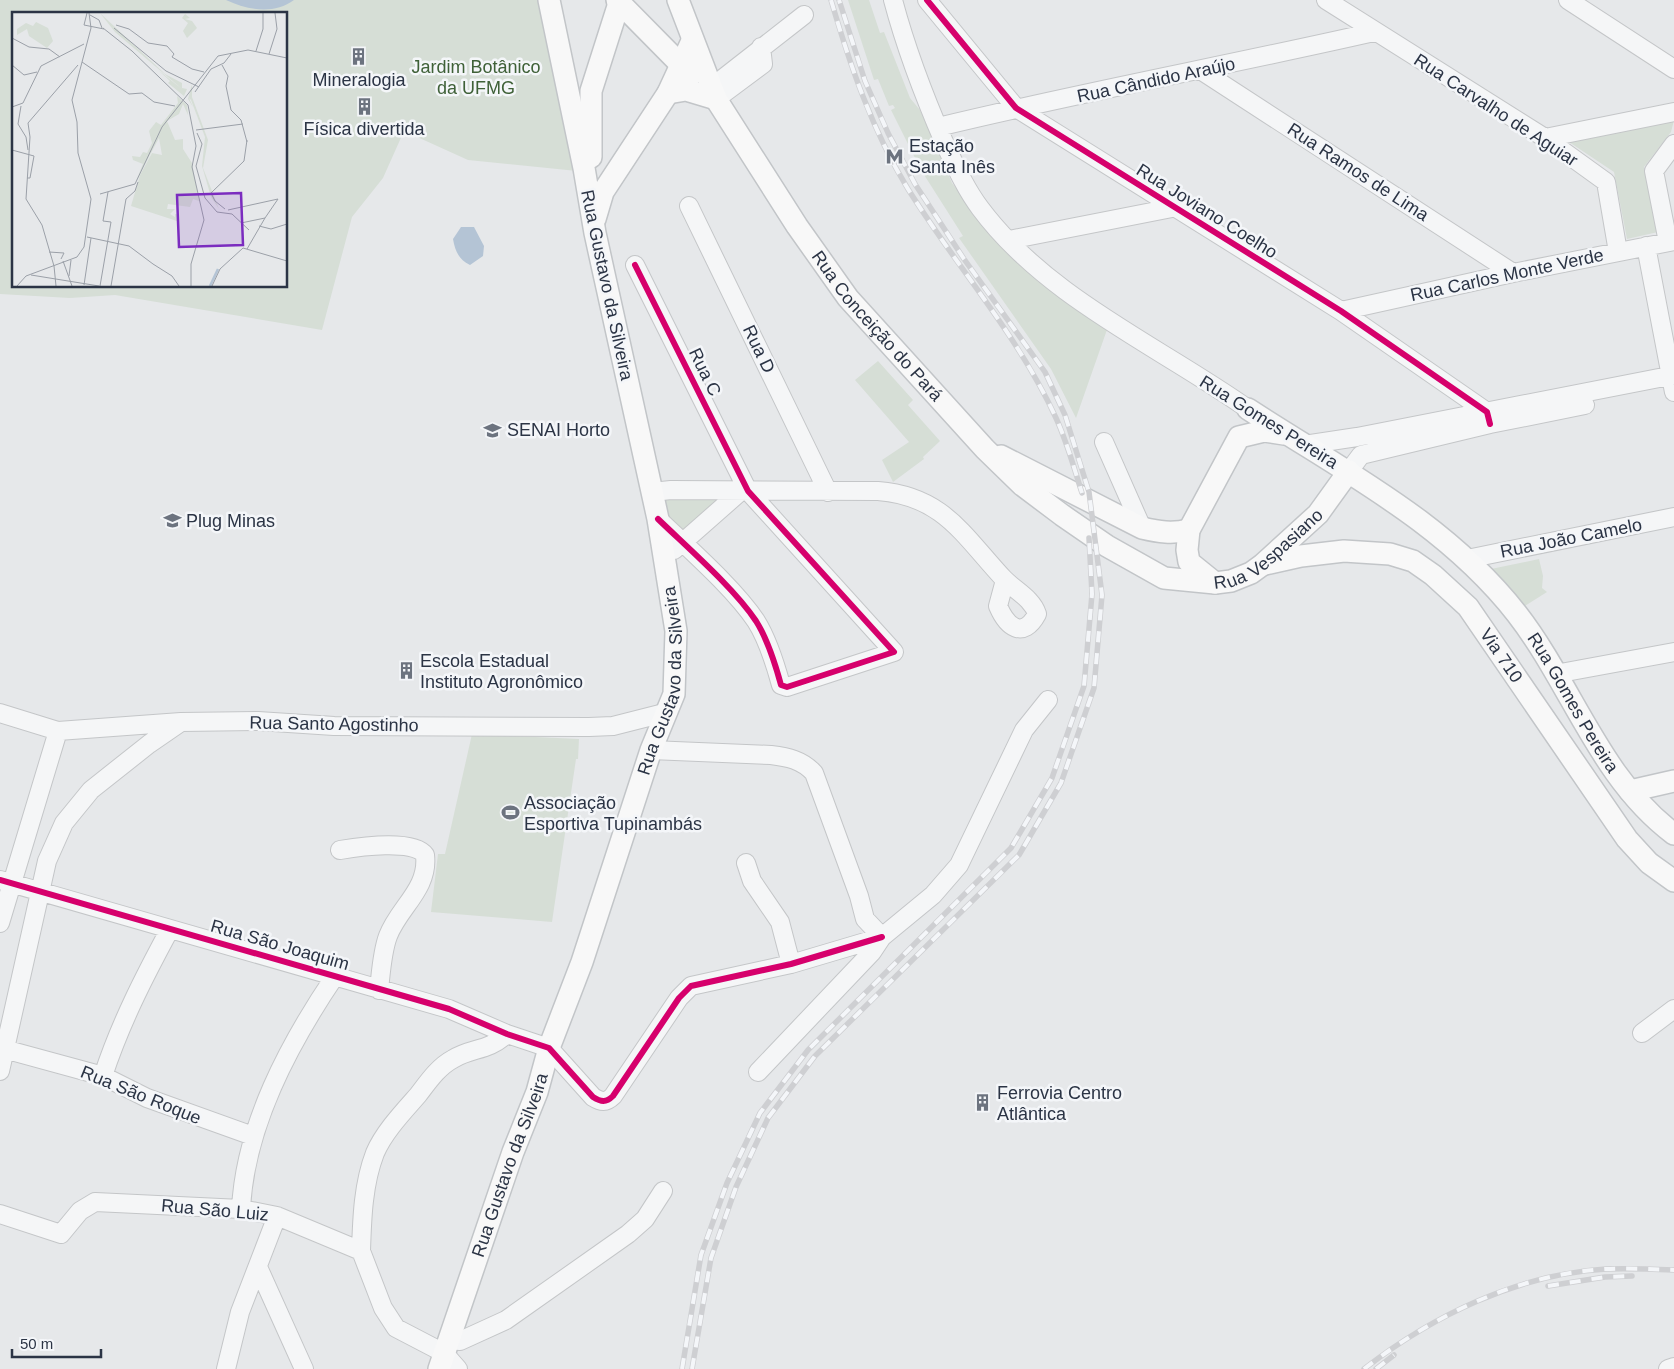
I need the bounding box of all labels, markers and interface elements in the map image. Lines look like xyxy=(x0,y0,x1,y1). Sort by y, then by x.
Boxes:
inset map xyxy=(12,12,288,288)
building icon: Mineralogia xyxy=(349,47,369,67)
street label: Rua Carvalho de Aguiar xyxy=(1410,50,1582,170)
street label: Rua Cândido Araújo xyxy=(1075,53,1237,107)
park label: Jardim Botânico da UFMG xyxy=(411,57,541,98)
place label: Mineralogia xyxy=(312,70,407,90)
building icon: Física divertida xyxy=(354,96,374,116)
place label: Física divertida xyxy=(303,119,426,139)
street label: Rua Ramos de Lima xyxy=(1284,119,1433,226)
place label: Estação Santa Inês xyxy=(909,136,995,177)
metro station icon: Estação Santa Inês xyxy=(885,146,905,166)
street label: Rua Joviano Coelho xyxy=(1133,160,1281,262)
street label: Rua Gustavo da Silveira xyxy=(577,188,637,383)
street label: Rua Carlos Monte Verde xyxy=(1409,245,1605,305)
street label: Rua Conceição do Pará xyxy=(808,247,947,406)
street label: Rua D xyxy=(739,322,779,376)
street label: Rua C xyxy=(685,345,725,399)
street label: Rua Gomes Pereira xyxy=(1196,371,1343,473)
school or university icon: SENAI Horto xyxy=(483,420,503,440)
place label: SENAI Horto xyxy=(507,420,610,440)
street label: Rua Vespasiano xyxy=(1213,505,1327,593)
school or university icon: Plug Minas xyxy=(162,511,182,531)
place label: Plug Minas xyxy=(186,511,275,531)
street label: Rua João Camelo xyxy=(1498,514,1644,562)
street label: Rua Gustavo da Silveira xyxy=(634,584,686,778)
street label: Via 710 xyxy=(1476,625,1527,686)
street label: Rua Gomes Pereira xyxy=(1524,629,1623,777)
place label: Escola Estadual Instituto Agronômico xyxy=(420,651,583,692)
building icon: Escola Estadual Instituto Agronômico xyxy=(396,661,416,681)
street label: Rua Santo Agostinho xyxy=(249,713,419,735)
place label: Associação Esportiva Tupinambás xyxy=(524,793,702,834)
sports icon: Associação Esportiva Tupinambás xyxy=(500,803,520,823)
street label: Rua São Joaquim xyxy=(208,916,352,974)
street label: Rua São Roque xyxy=(78,1062,204,1128)
street label: Rua Gustavo da Silveira xyxy=(468,1070,552,1260)
place label: Ferrovia Centro Atlântica xyxy=(997,1083,1122,1124)
building icon: Ferrovia Centro Atlântica xyxy=(973,1093,993,1113)
street label: Rua São Luiz xyxy=(160,1195,270,1225)
scale bar xyxy=(12,1326,101,1358)
text: 50 m xyxy=(20,1335,53,1352)

